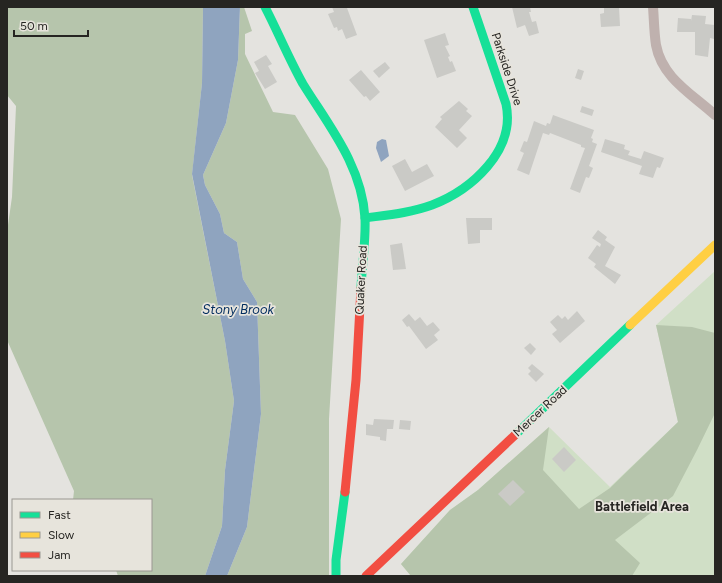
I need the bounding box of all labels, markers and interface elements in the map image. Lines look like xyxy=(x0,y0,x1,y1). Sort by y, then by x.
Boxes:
scale bar xyxy=(14,12,88,38)
text: 50 m xyxy=(20,19,48,33)
street label: Parkside Drive xyxy=(489,31,525,107)
street label: Quaker Road xyxy=(352,245,370,315)
water label: Stony Brook xyxy=(202,302,274,317)
street label: Mercer Road xyxy=(510,383,570,439)
legend xyxy=(12,499,152,571)
district label: Battlefield Area xyxy=(595,499,689,514)
text: Fast xyxy=(48,508,71,522)
text: Slow xyxy=(48,528,75,542)
text: Jam xyxy=(48,548,71,562)

